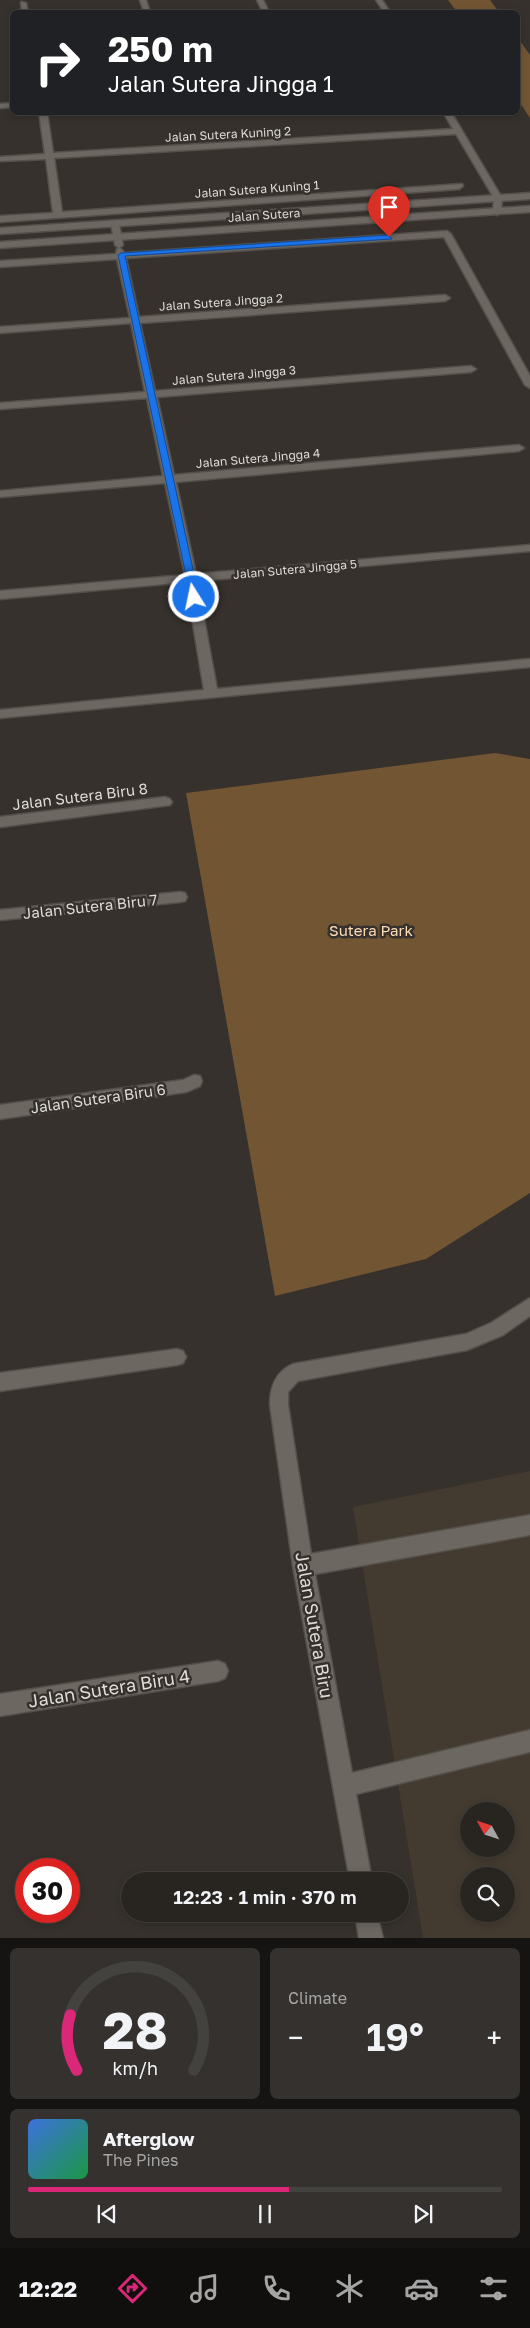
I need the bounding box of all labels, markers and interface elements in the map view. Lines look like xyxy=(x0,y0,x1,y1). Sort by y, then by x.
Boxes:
text: 250 m xyxy=(108,28,213,70)
icon: right xyxy=(25,30,90,95)
text: Jalan Sutera Jingga 1 xyxy=(108,70,334,97)
street label: Jalan Sutera Kuning 2 xyxy=(165,123,291,145)
street label: Jalan Sutera Kuning 1 xyxy=(194,177,320,201)
pin xyxy=(368,186,410,237)
icon: arrive xyxy=(375,193,403,221)
street label: Jalan Sutera xyxy=(227,205,301,225)
street label: Jalan Sutera Jingga 2 xyxy=(159,290,284,314)
street label: Jalan Sutera Jingga 3 xyxy=(171,362,297,388)
street label: Jalan Sutera Jingga 4 xyxy=(195,445,321,471)
street label: Jalan Sutera Jingga 5 xyxy=(232,556,358,582)
position arrow xyxy=(167,570,219,622)
street label: Jalan Sutera Biru 8 xyxy=(11,779,149,813)
street label: Jalan Sutera Biru 7 xyxy=(22,890,158,922)
park label: Sutera Park xyxy=(329,921,413,939)
street label: Jalan Sutera Biru 6 xyxy=(29,1080,167,1116)
street label: Jalan Sutera Biru xyxy=(291,1550,339,1700)
street label: Jalan Sutera Biru 4 xyxy=(27,1664,191,1712)
north arrow xyxy=(460,1802,515,1858)
map controls xyxy=(460,1802,515,1922)
speed limit sign: 30 xyxy=(15,1858,80,1923)
button: search xyxy=(460,1867,515,1922)
text: 12:23 · 1 min · 370 m xyxy=(173,1885,357,1908)
text: Climate xyxy=(288,1988,347,2008)
text: 28 xyxy=(102,1998,168,2060)
text: 19° xyxy=(366,2014,424,2059)
text: − xyxy=(288,2021,303,2054)
text: + xyxy=(487,2021,502,2054)
text: km/h xyxy=(112,2057,158,2079)
text: Afterglow xyxy=(103,2127,194,2150)
text: The Pines xyxy=(103,2150,178,2170)
icon: previous xyxy=(93,2200,121,2228)
icon: pause xyxy=(251,2200,279,2228)
icon: next xyxy=(409,2200,437,2228)
icon: directions xyxy=(115,2271,150,2306)
icon: music xyxy=(187,2271,222,2306)
icon: phone xyxy=(259,2271,294,2306)
icon: climate xyxy=(332,2271,367,2306)
icon: car xyxy=(404,2271,439,2306)
icon: filters xyxy=(476,2271,511,2306)
text: 12:22 xyxy=(19,2275,77,2302)

